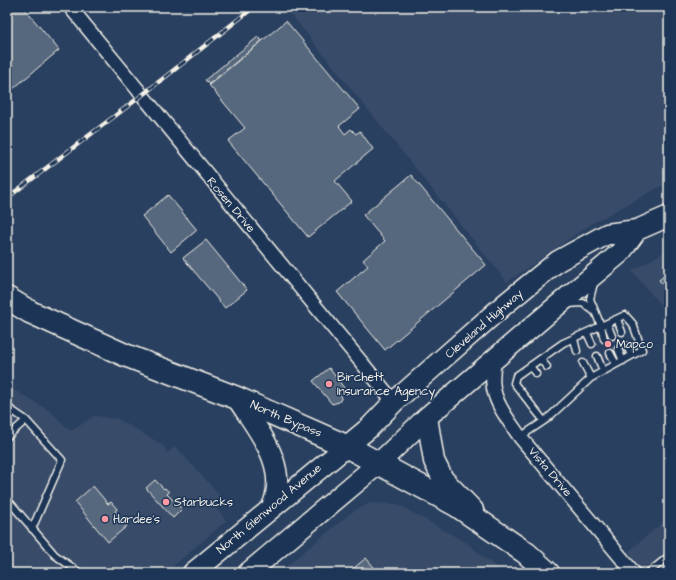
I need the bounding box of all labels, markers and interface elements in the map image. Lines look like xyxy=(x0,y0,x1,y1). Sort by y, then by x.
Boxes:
street label: Rosen Drive xyxy=(203,174,260,237)
street label: Cleveland Highway xyxy=(441,285,528,363)
place label: Mapco xyxy=(616,336,653,353)
marker: Mapco xyxy=(603,339,613,349)
place label: Birchett Insurance Agency xyxy=(337,369,436,401)
marker: Birchett Insurance Agency xyxy=(324,379,334,389)
street label: North Bypass xyxy=(247,396,325,443)
street label: Vista Drive xyxy=(524,444,576,501)
street label: North Glenwood Avenue xyxy=(213,460,326,558)
place label: Starbucks xyxy=(174,494,233,511)
marker: Starbucks xyxy=(161,497,171,507)
place label: Hardee's xyxy=(113,511,160,528)
marker: Hardee's xyxy=(100,514,110,524)

